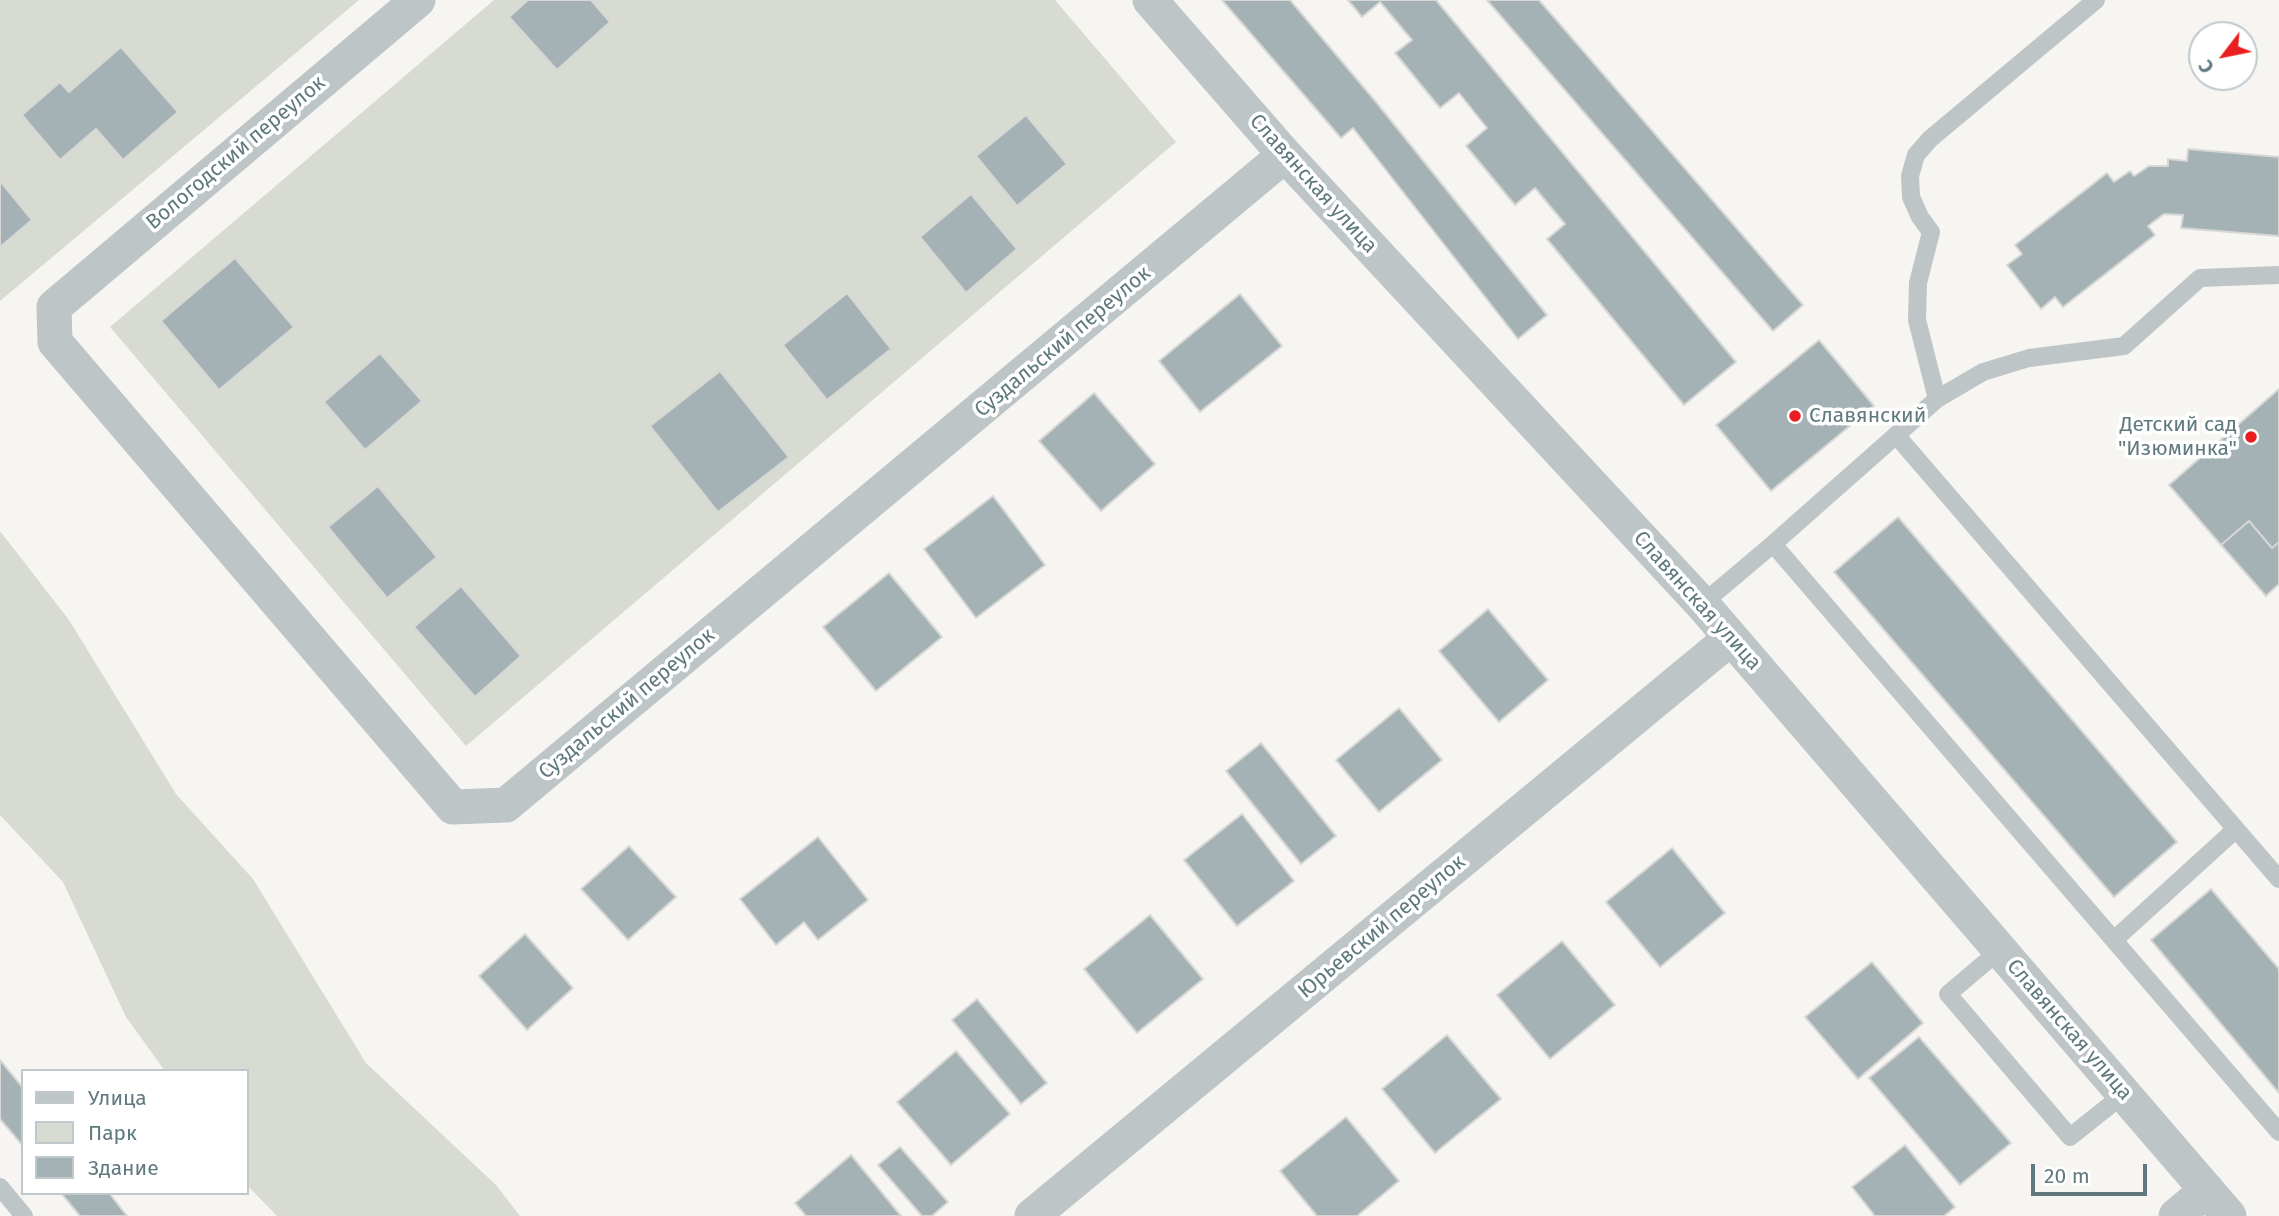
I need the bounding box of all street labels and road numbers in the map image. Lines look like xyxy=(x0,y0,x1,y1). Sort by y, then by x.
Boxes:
street label: Вологодский переулок xyxy=(141,71,331,235)
street label: Славянская улица xyxy=(1244,109,1382,259)
street label: Суздальский переулок xyxy=(970,261,1156,423)
street label: Славянская улица xyxy=(1628,526,1766,676)
street label: Суздальский переулок xyxy=(534,623,720,785)
street label: Юрьевский переулок xyxy=(1293,850,1471,1004)
street label: Славянская улица xyxy=(2001,954,2137,1106)

